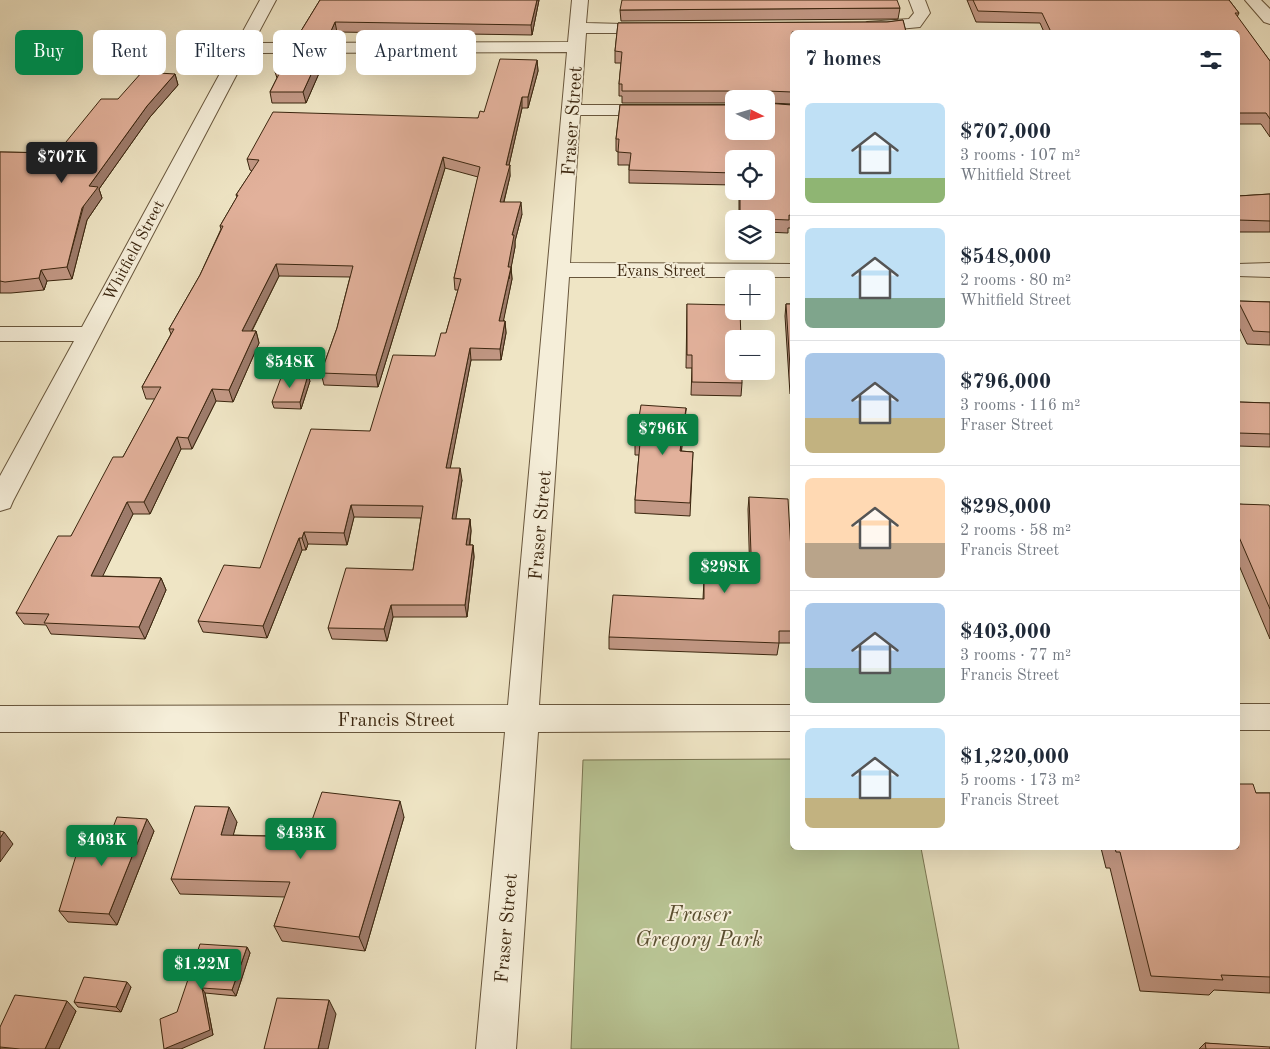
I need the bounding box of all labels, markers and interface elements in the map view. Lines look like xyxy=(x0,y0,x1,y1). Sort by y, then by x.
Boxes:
chip: Buy xyxy=(15,30,83,75)
chip: Rent xyxy=(93,30,166,75)
chip: Filters xyxy=(176,30,263,75)
chip: New xyxy=(273,30,346,75)
chip: Apartment xyxy=(356,30,476,75)
icon: filters xyxy=(1197,46,1225,74)
text: 7 homes xyxy=(805,49,881,70)
street label: Fraser Street xyxy=(560,65,587,177)
north arrow xyxy=(725,90,775,140)
map controls xyxy=(725,90,775,380)
text: $707,000 xyxy=(960,122,1051,143)
icon: home xyxy=(845,123,905,183)
pin: $707K xyxy=(27,142,97,184)
text: 3 rooms · 107 m² xyxy=(960,148,1080,164)
text: $707K xyxy=(37,150,87,166)
button: locate xyxy=(725,150,775,200)
text: Whitfield Street xyxy=(960,168,1071,184)
street label: Whitfield Street xyxy=(102,198,168,304)
button: layers xyxy=(725,210,775,260)
text: $548,000 xyxy=(960,247,1051,268)
icon: home xyxy=(845,248,905,308)
street label: Evans Street xyxy=(616,264,706,280)
button: + xyxy=(725,270,775,320)
text: 2 rooms · 80 m² xyxy=(960,273,1071,289)
text: Whitfield Street xyxy=(960,293,1071,309)
button: − xyxy=(725,330,775,380)
pin: $548K xyxy=(255,346,325,389)
text: $548K xyxy=(265,355,315,371)
text: $796,000 xyxy=(960,372,1051,393)
icon: home xyxy=(845,373,905,433)
text: 3 rooms · 116 m² xyxy=(960,398,1080,414)
pin: $796K xyxy=(628,414,698,456)
text: Fraser Street xyxy=(960,418,1053,434)
text: $796K xyxy=(638,422,688,438)
street label: Fraser Street xyxy=(527,469,556,581)
text: $298,000 xyxy=(960,497,1051,518)
icon: home xyxy=(845,498,905,558)
text: 2 rooms · 58 m² xyxy=(960,523,1071,539)
text: Francis Street xyxy=(960,543,1059,559)
pin: $298K xyxy=(690,552,760,594)
text: $298K xyxy=(700,560,750,576)
text: $403,000 xyxy=(960,622,1051,643)
icon: home xyxy=(845,623,905,683)
text: 3 rooms · 77 m² xyxy=(960,648,1071,664)
text: Francis Street xyxy=(960,668,1059,684)
street label: Francis Street xyxy=(337,712,455,731)
text: $1,220,000 xyxy=(960,747,1069,768)
icon: home xyxy=(845,748,905,808)
text: 5 rooms · 173 m² xyxy=(960,773,1080,789)
text: Francis Street xyxy=(960,793,1059,809)
pin: $433K xyxy=(266,818,336,860)
pin: $403K xyxy=(67,824,137,867)
text: $433K xyxy=(276,826,326,842)
text: $403K xyxy=(77,833,127,849)
street label: Fraser Street xyxy=(493,872,522,984)
park label: Fraser Gregory Park xyxy=(635,904,763,951)
pin: $1.22M xyxy=(161,948,243,991)
text: $1.22M xyxy=(174,957,230,973)

